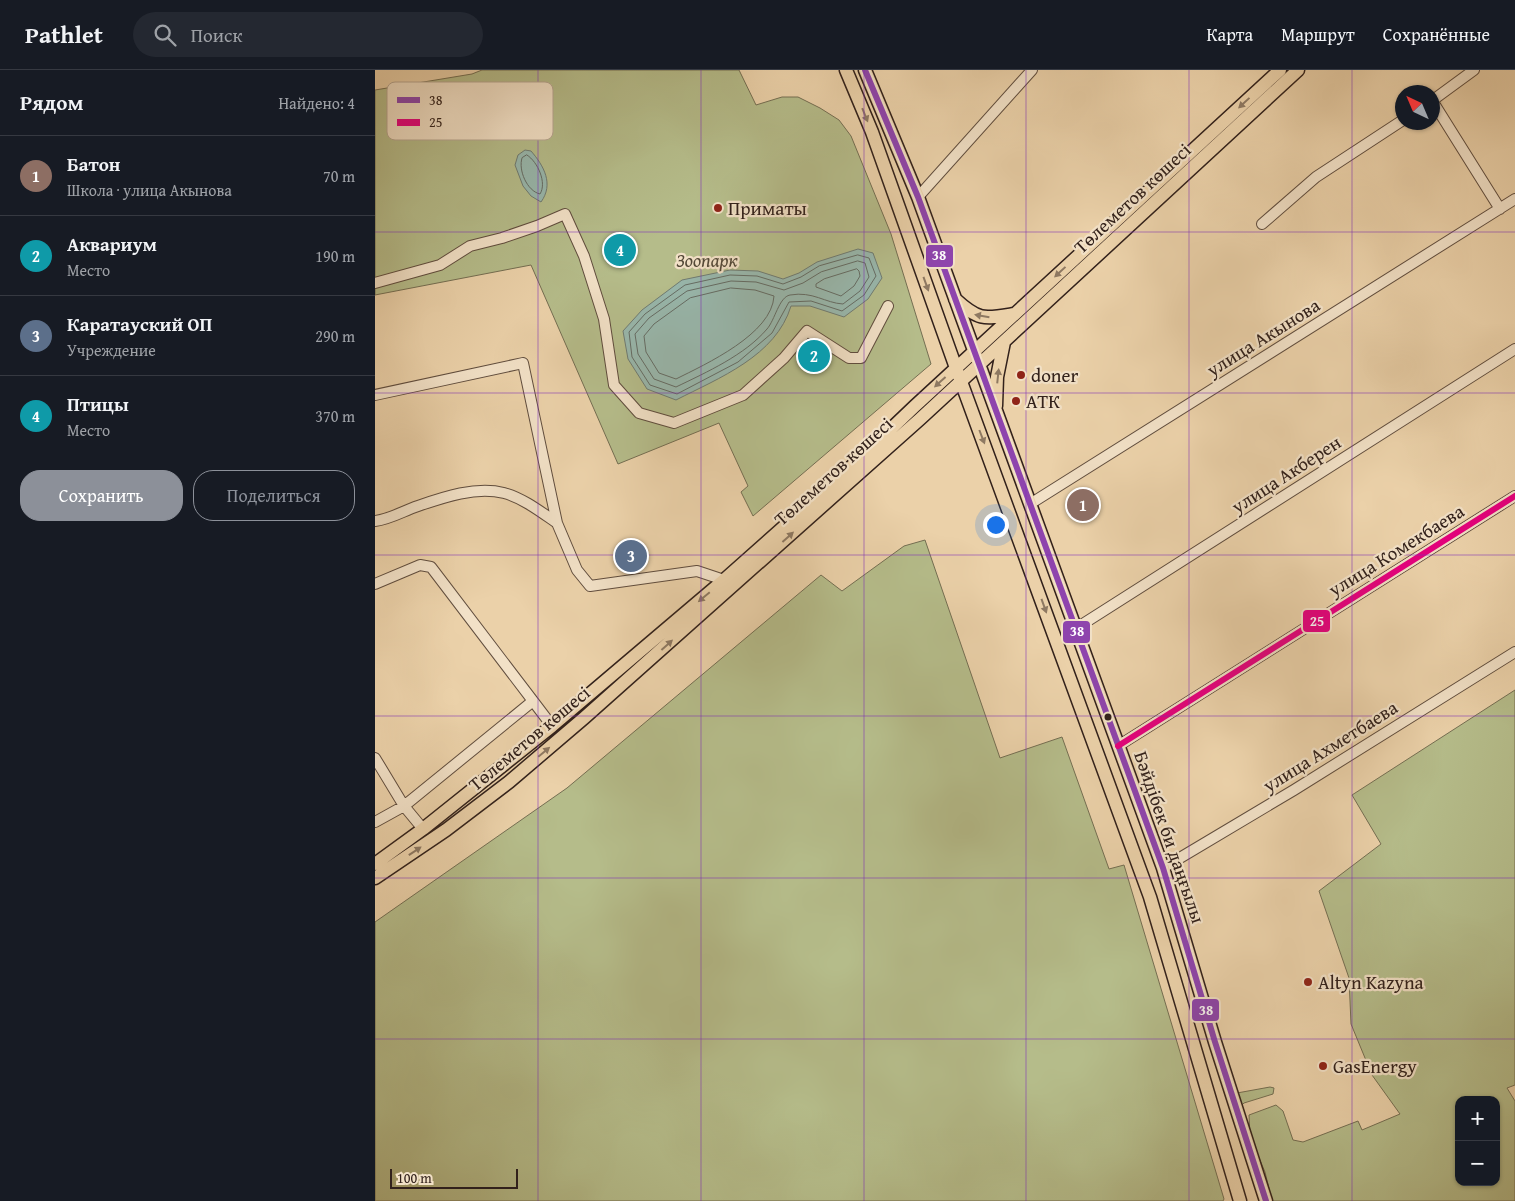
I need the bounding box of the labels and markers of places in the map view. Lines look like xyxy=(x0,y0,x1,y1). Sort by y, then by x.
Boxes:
place label: Приматы xyxy=(728,194,807,222)
marker: Приматы xyxy=(712,202,724,214)
pin: 4 xyxy=(604,231,636,269)
pin: 2 xyxy=(798,337,830,375)
place label: doner xyxy=(1031,361,1078,389)
marker: doner xyxy=(1015,369,1027,381)
place label: АТК xyxy=(1026,387,1060,415)
marker: АТК xyxy=(1010,395,1022,407)
pin: 1 xyxy=(1067,486,1099,524)
pin: 3 xyxy=(615,537,647,575)
unlabelled marker xyxy=(1103,712,1113,722)
place label: Altyn Kazyna xyxy=(1318,968,1424,996)
marker: Altyn Kazyna xyxy=(1302,976,1314,988)
place label: GasEnergy xyxy=(1333,1052,1417,1080)
marker: GasEnergy xyxy=(1317,1060,1329,1072)

